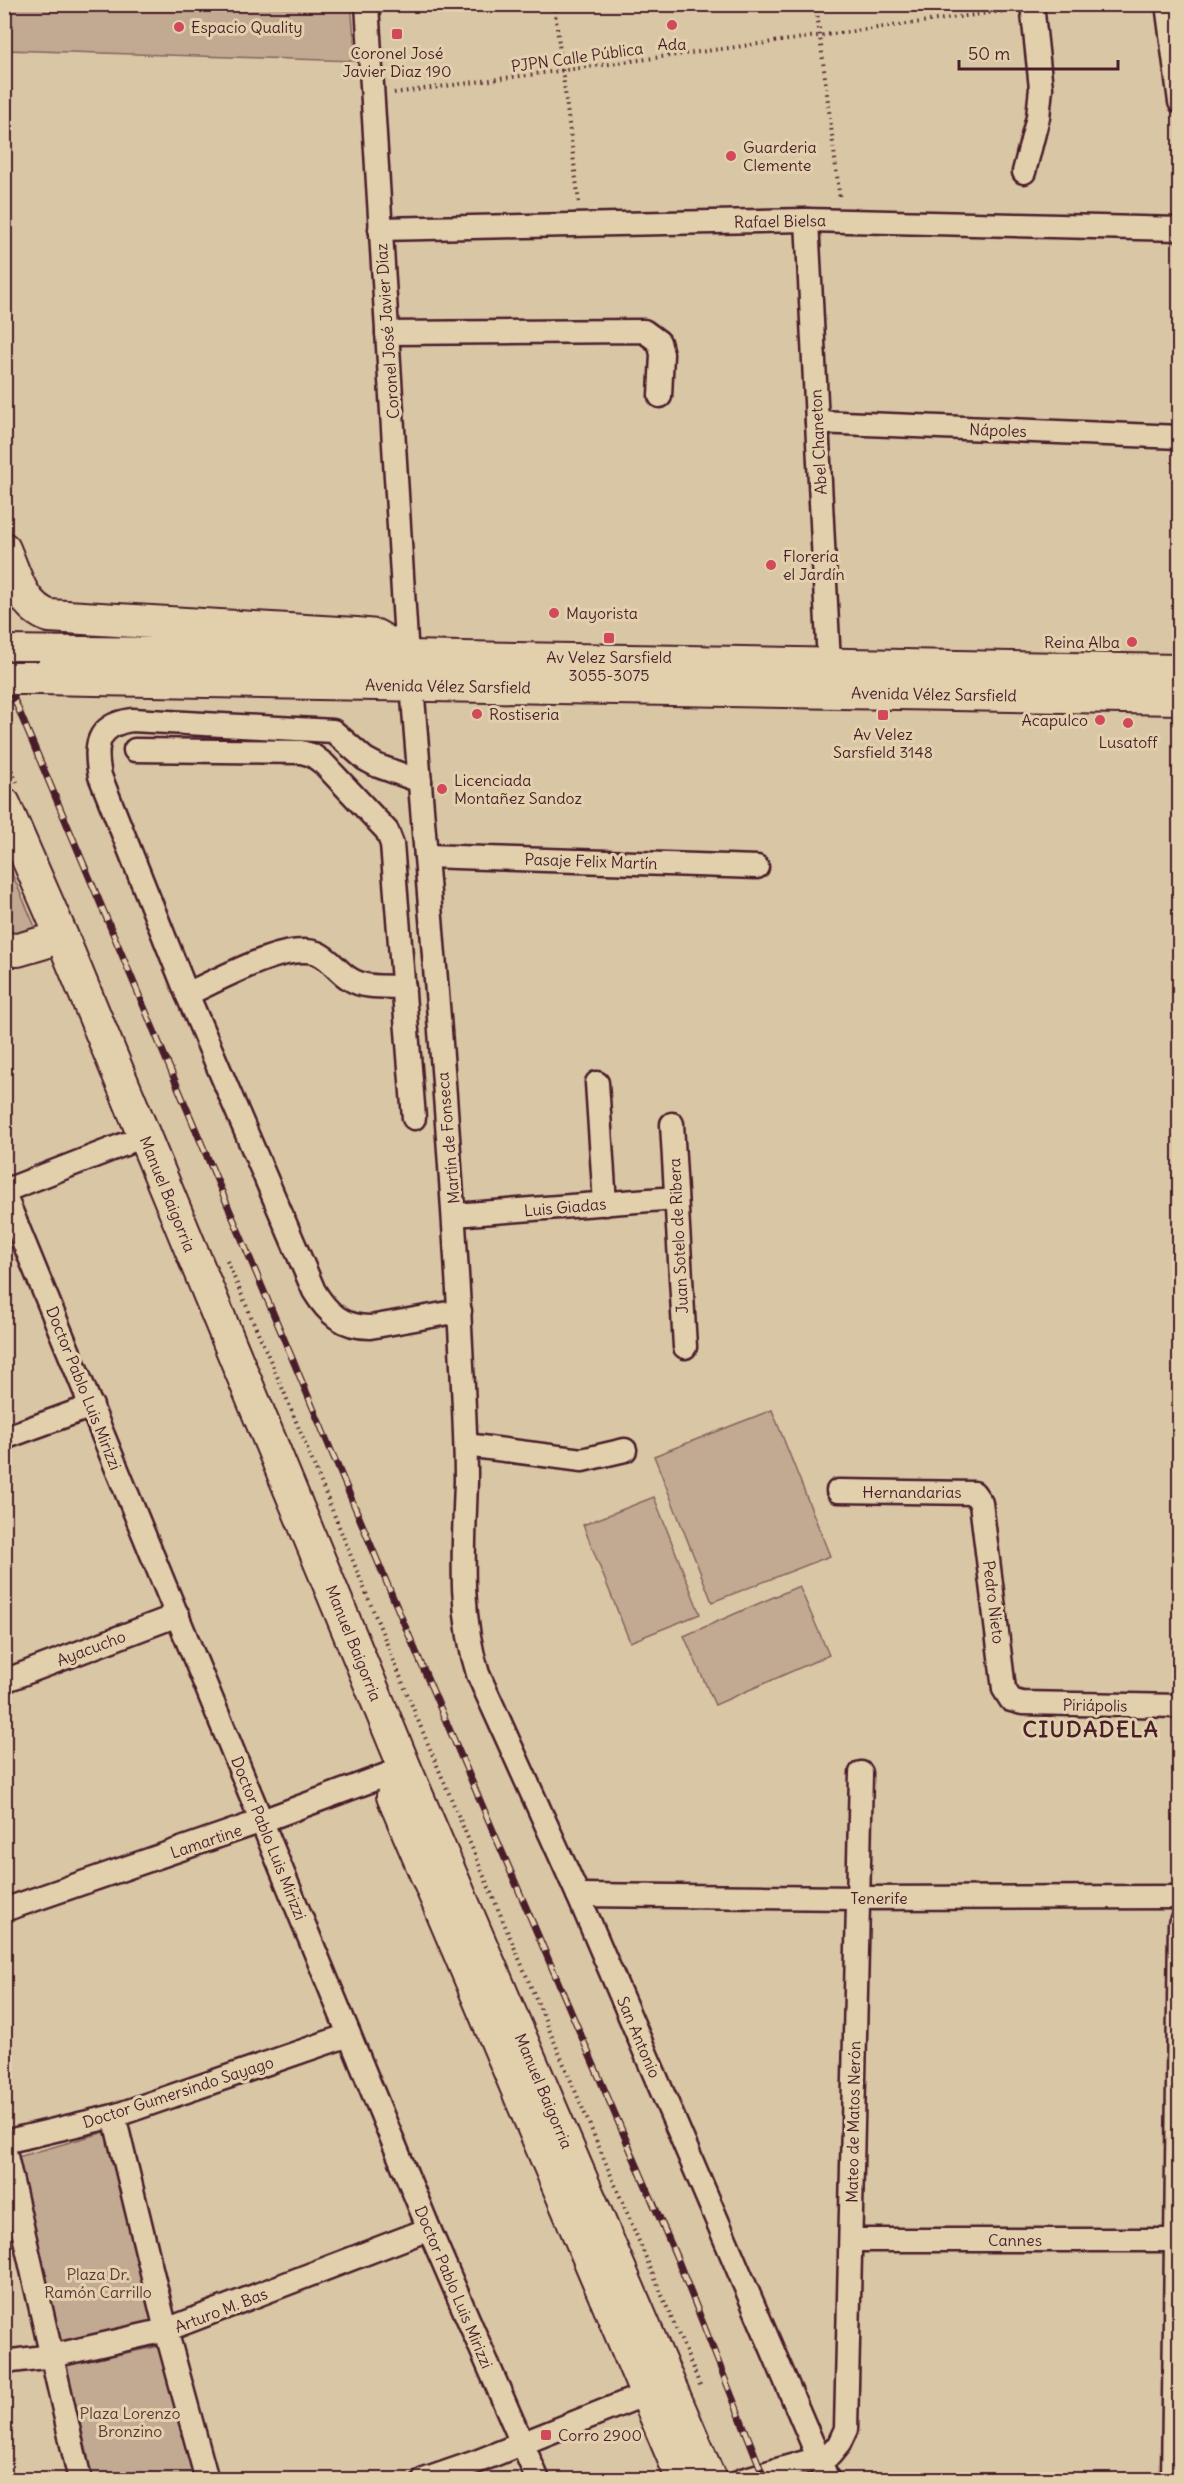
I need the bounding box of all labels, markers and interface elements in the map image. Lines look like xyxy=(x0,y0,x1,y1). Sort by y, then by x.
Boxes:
place label: Espacio Quality xyxy=(191,17,303,37)
marker: Ada xyxy=(665,18,679,32)
marker: Espacio Quality xyxy=(172,20,186,34)
marker: Coronel José Javier Diaz 190 xyxy=(390,27,404,41)
scale bar xyxy=(959,33,1118,71)
place label: Ada xyxy=(658,34,686,54)
street label: PJPN Calle Pública xyxy=(510,38,644,76)
text: 50 m xyxy=(968,42,1010,65)
place label: Coronel José Javier Diaz 190 xyxy=(342,43,452,81)
place label: Guarderia Clemente xyxy=(743,137,817,175)
marker: Guarderia Clemente xyxy=(724,149,738,163)
street label: Rafael Bielsa xyxy=(734,210,826,232)
street label: Coronel José Javier Díaz xyxy=(371,242,403,420)
street label: Abel Chaneton xyxy=(805,389,831,495)
street label: Nápoles xyxy=(969,419,1027,441)
place label: Florería el Jardín xyxy=(783,546,845,584)
marker: Florería el Jardín xyxy=(764,558,778,572)
place label: Mayorista xyxy=(566,603,638,623)
marker: Mayorista xyxy=(547,606,561,620)
marker: Av Velez Sarsfield 3055-3075 xyxy=(602,631,616,645)
place label: Reina Alba xyxy=(1044,632,1120,652)
marker: Reina Alba xyxy=(1125,635,1139,649)
place label: Av Velez Sarsfield 3055-3075 xyxy=(546,647,672,685)
street label: Avenida Vélez Sarsfield xyxy=(365,675,531,697)
street label: Avenida Vélez Sarsfield xyxy=(851,683,1017,705)
place label: Rostiseria xyxy=(489,704,559,724)
marker: Rostiseria xyxy=(470,707,484,721)
marker: Av Velez Sarsfield 3148 xyxy=(876,708,890,722)
place label: Acapulco xyxy=(1022,710,1088,730)
marker: Acapulco xyxy=(1093,713,1107,727)
marker: Lusatoff xyxy=(1121,716,1135,730)
place label: Av Velez Sarsfield 3148 xyxy=(833,724,933,762)
place label: Lusatoff xyxy=(1098,732,1158,752)
place label: Licenciada Montañez Sandoz xyxy=(454,770,582,808)
marker: Licenciada Montañez Sandoz xyxy=(435,782,449,796)
street label: Pasaje Felix Martín xyxy=(524,849,658,873)
street label: Martín de Fonseca xyxy=(432,1071,464,1205)
street label: Manuel Baigorria xyxy=(136,1133,200,1255)
street label: Juan Sotelo de Ribera xyxy=(664,1158,692,1314)
street label: Luis Giadas xyxy=(523,1193,607,1221)
street label: Doctor Pablo Luis Mirizzi xyxy=(42,1303,126,1473)
street label: Hernandarias xyxy=(862,1482,962,1502)
street label: Pedro Nieto xyxy=(979,1559,1009,1645)
street label: Manuel Baigorria xyxy=(322,1582,386,1704)
street label: Ayacucho xyxy=(54,1626,128,1670)
street label: Piriápolis xyxy=(1062,1694,1128,1716)
district label: CIUDADELA xyxy=(1023,1715,1159,1743)
street label: Doctor Pablo Luis Mirizzi xyxy=(227,1753,311,1923)
street label: Lamartine xyxy=(168,1819,244,1863)
street label: Tenerife xyxy=(850,1888,908,1908)
street label: San Antonio xyxy=(613,1993,665,2081)
street label: Manuel Baigorria xyxy=(511,2030,577,2152)
street label: Mateo de Matos Nerón xyxy=(842,2041,864,2203)
street label: Doctor Gumersindo Sayago xyxy=(80,2052,276,2132)
street label: Doctor Pablo Luis Mirizzi xyxy=(411,2203,497,2371)
street label: Cannes xyxy=(988,2230,1042,2250)
park label: Plaza Dr. Ramón Carrillo xyxy=(44,2264,152,2302)
street label: Arturo M. Bas xyxy=(172,2283,270,2337)
park label: Plaza Lorenzo Bronzino xyxy=(80,2403,180,2441)
place label: Corro 2900 xyxy=(558,2425,642,2445)
marker: Corro 2900 xyxy=(539,2428,553,2442)

